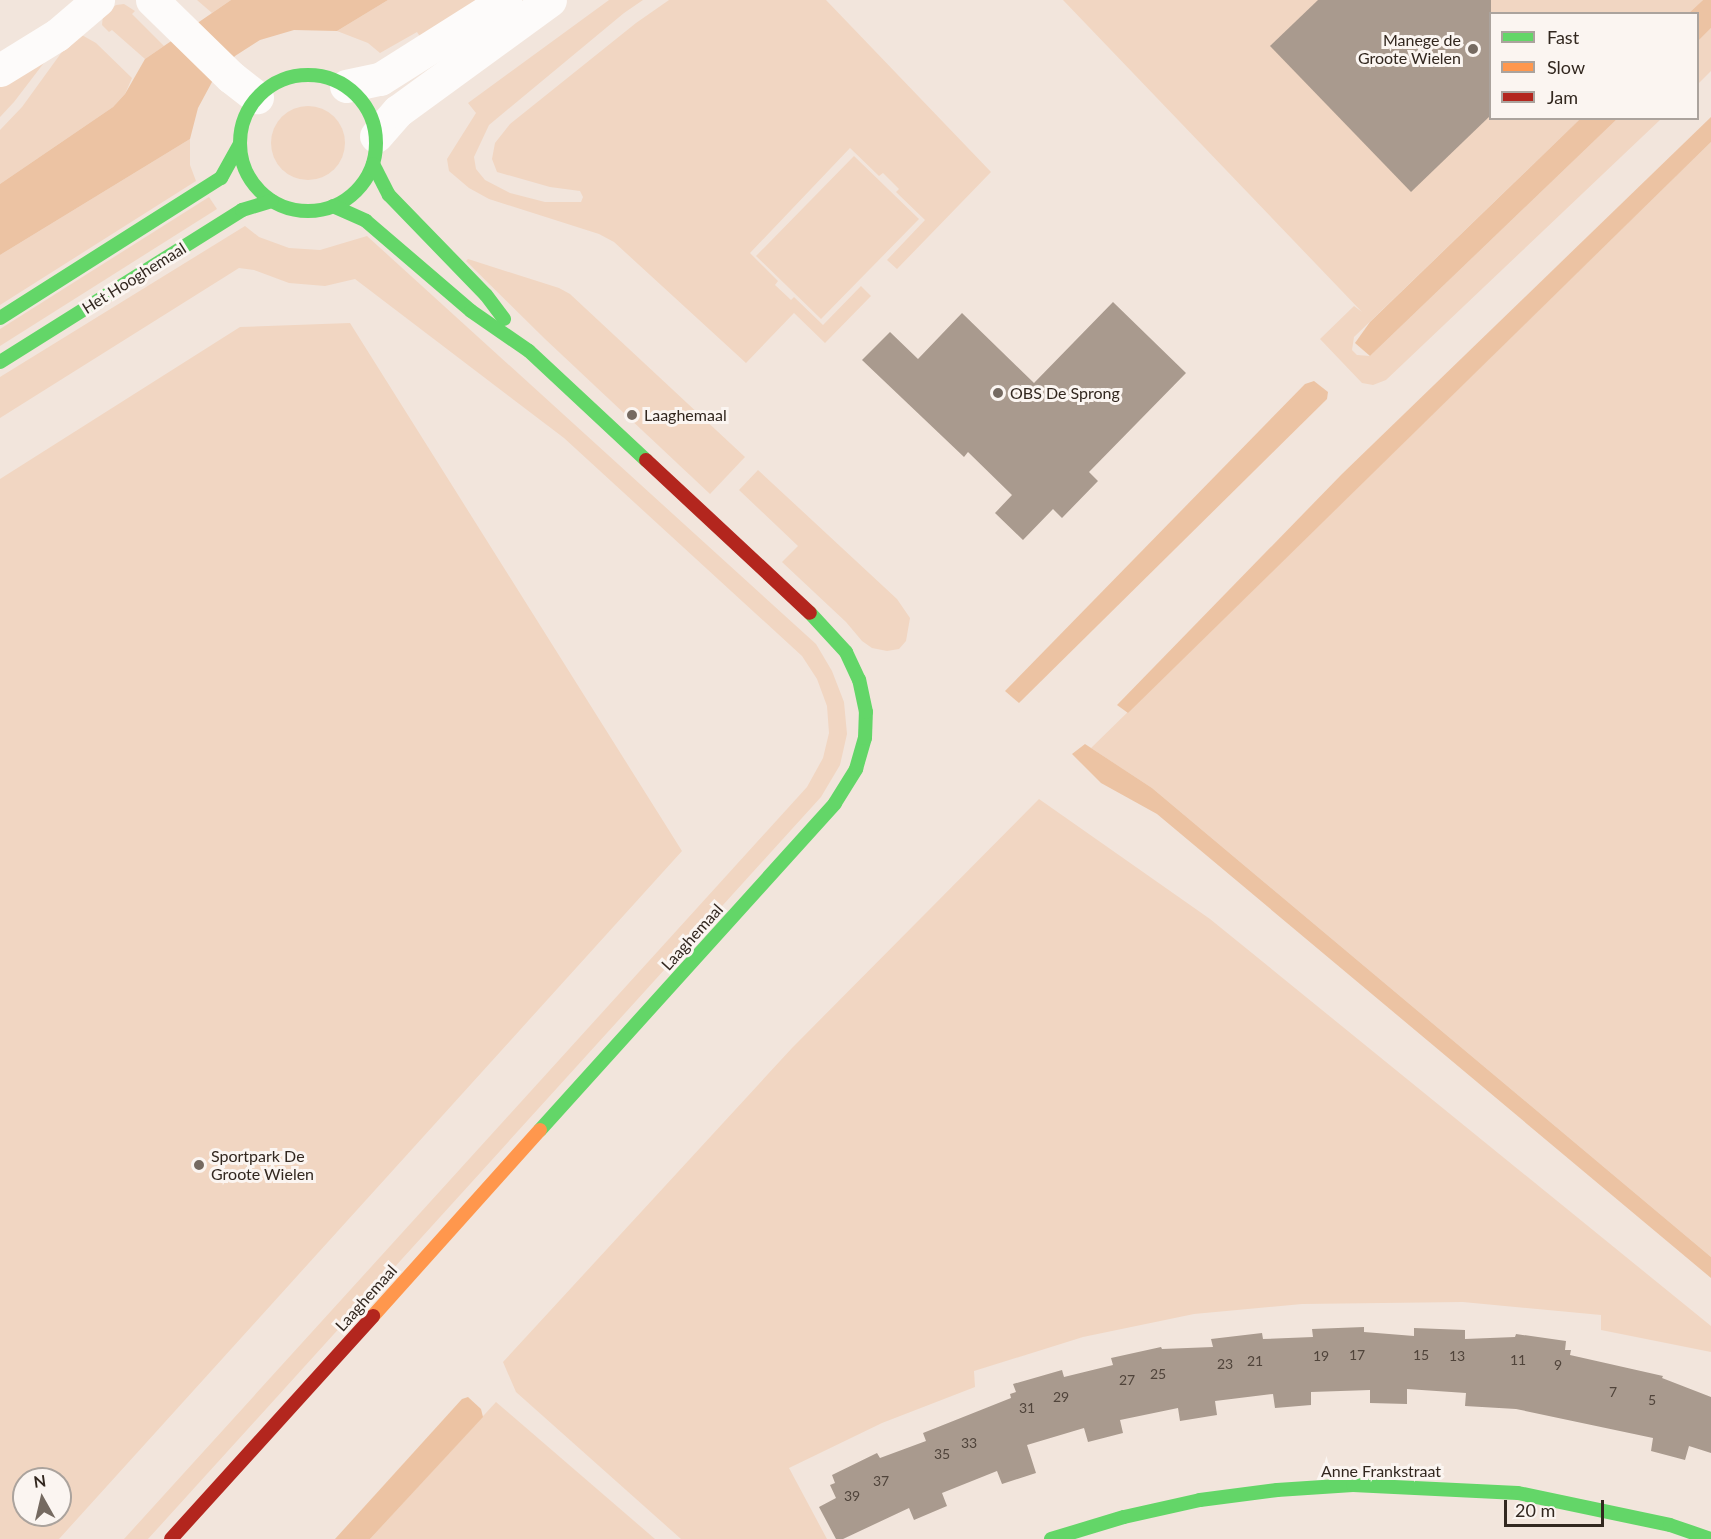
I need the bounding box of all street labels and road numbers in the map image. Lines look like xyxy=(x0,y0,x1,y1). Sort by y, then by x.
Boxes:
street label: Het Hooghemaal xyxy=(79,238,189,318)
street label: Laaghemaal xyxy=(657,900,727,974)
street label: Laaghemaal xyxy=(331,1261,401,1335)
street label: Anne Frankstraat xyxy=(1321,1461,1441,1481)

